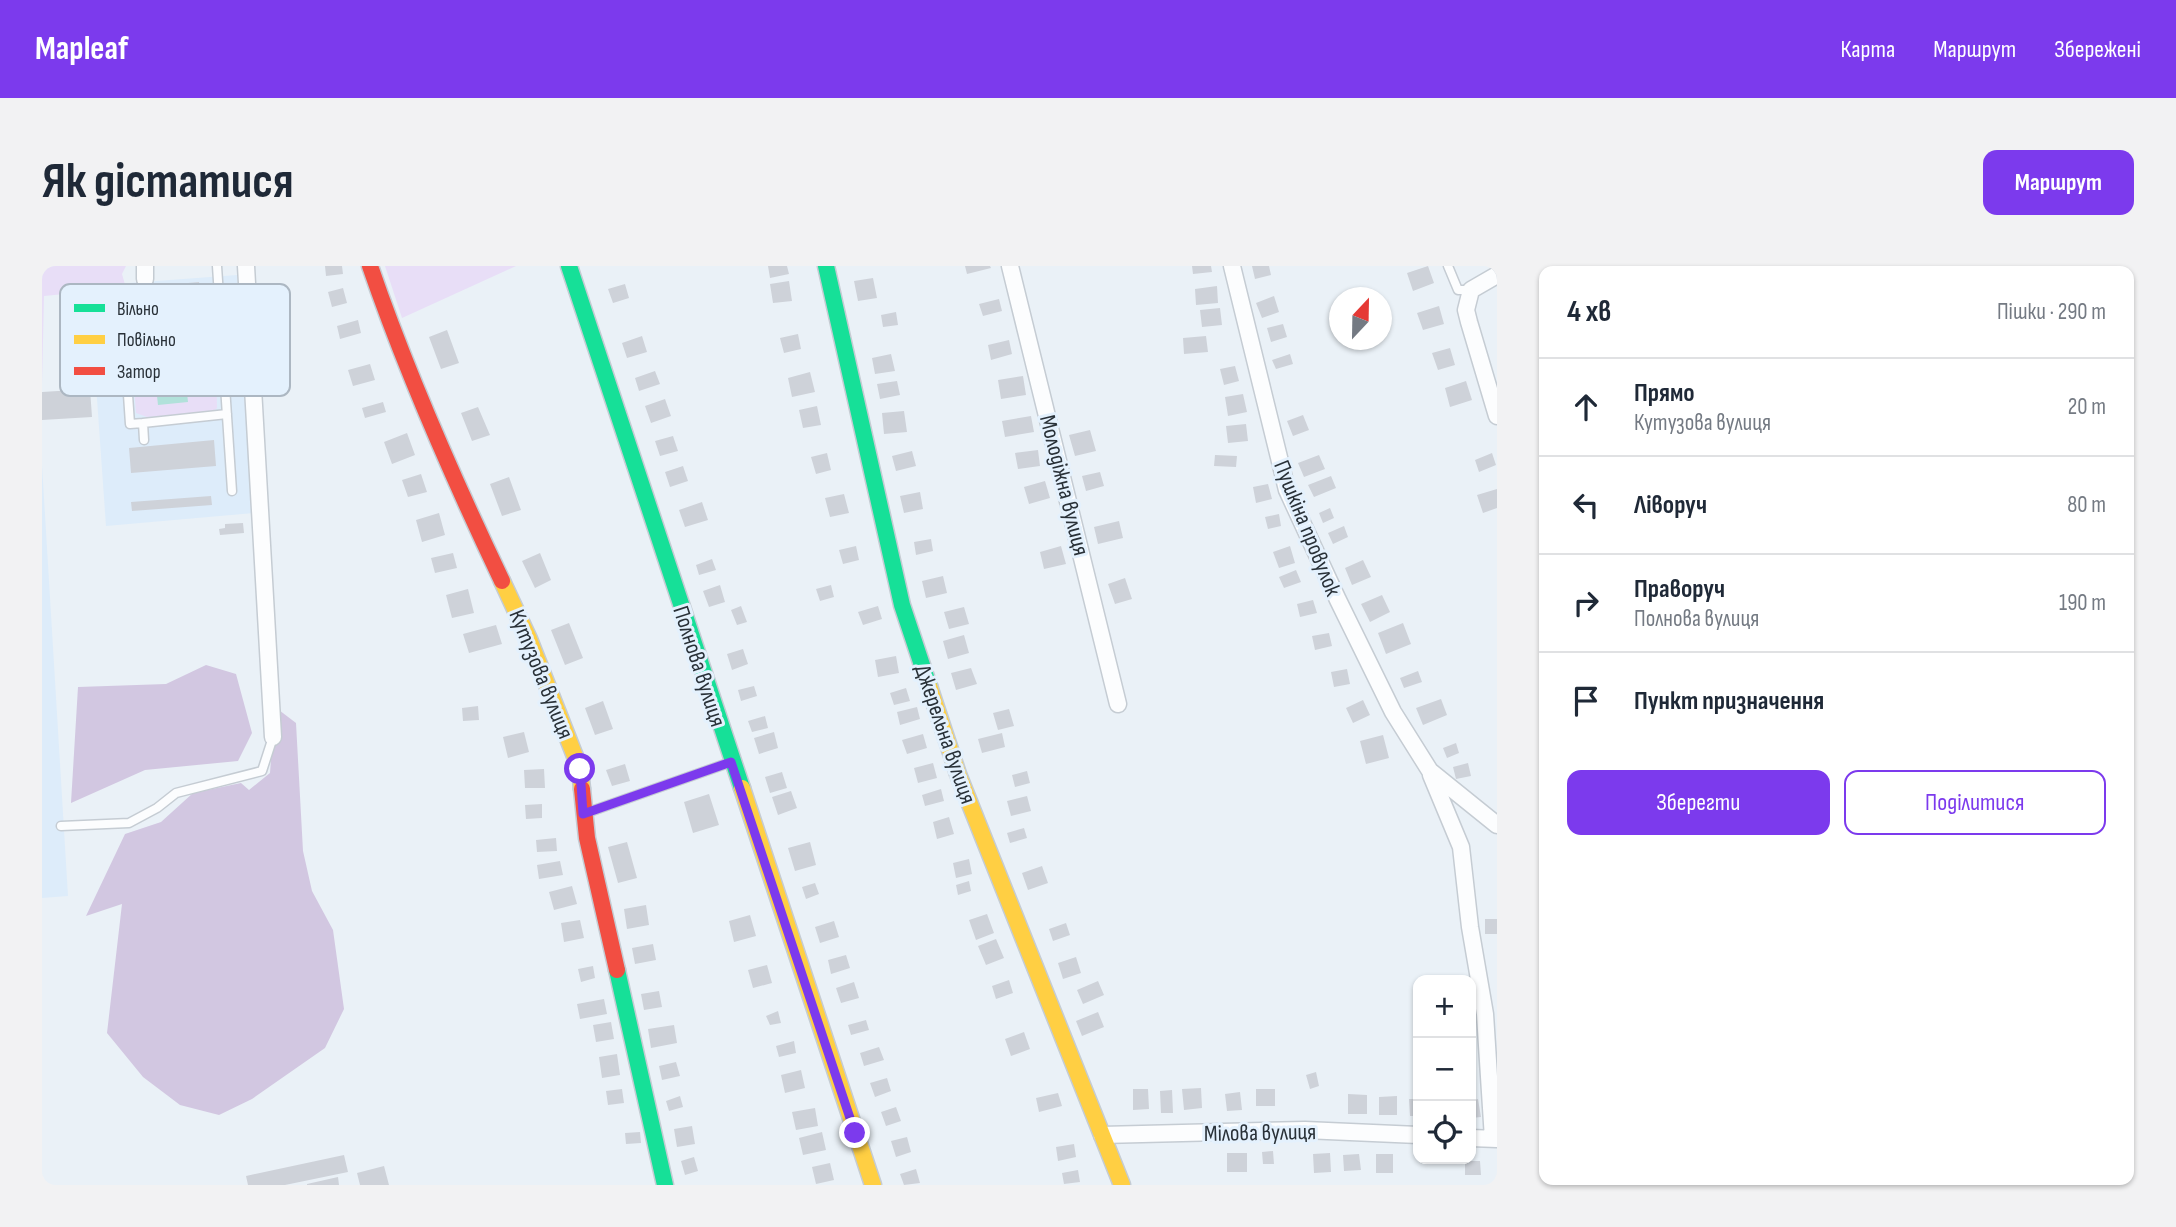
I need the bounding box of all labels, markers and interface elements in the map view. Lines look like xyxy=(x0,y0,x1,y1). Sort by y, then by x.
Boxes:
text: Mapleaf xyxy=(35,29,128,69)
text: Карта xyxy=(1841,35,1895,64)
text: Маршрут xyxy=(1933,35,2016,64)
text: Збережені xyxy=(2054,35,2141,64)
button: Маршрут xyxy=(1983,150,2134,215)
text: Як дістатися xyxy=(42,153,294,212)
legend xyxy=(60,284,290,396)
north arrow xyxy=(1329,287,1392,350)
text: 4 хв xyxy=(1567,294,1611,330)
text: Вільно xyxy=(117,298,159,321)
text: Пішки · 290 m xyxy=(1997,298,2106,326)
text: Повільно xyxy=(117,329,176,352)
text: Затор xyxy=(117,361,161,384)
text: Прямо xyxy=(1634,378,1695,409)
icon: ahead xyxy=(1567,388,1605,426)
text: 20 m xyxy=(2068,393,2106,421)
text: Кутузова вулиця xyxy=(1634,409,1771,437)
street label: Молодіжна вулиця xyxy=(1033,412,1095,558)
street label: Пушкіна провулок xyxy=(1267,456,1347,601)
icon: left xyxy=(1567,486,1605,524)
text: Ліворуч xyxy=(1634,490,1707,521)
text: 80 m xyxy=(2067,491,2106,519)
text: Праворуч xyxy=(1634,574,1725,605)
icon: right xyxy=(1567,584,1605,622)
text: 190 m xyxy=(2059,589,2106,617)
street label: Полнова вулиця xyxy=(666,602,732,730)
text: Полнова вулиця xyxy=(1634,605,1759,633)
street label: Кутузова вулиця xyxy=(502,606,580,743)
street label: Джерельна вулиця xyxy=(908,661,982,808)
icon: arrive xyxy=(1567,682,1605,720)
text: Пункт призначення xyxy=(1634,686,1824,717)
route start xyxy=(564,753,595,784)
button: Зберегти xyxy=(1567,770,1830,835)
button: Поділитися xyxy=(1844,770,2106,835)
map controls xyxy=(1413,975,1476,1164)
button: + xyxy=(1413,975,1476,1038)
button: − xyxy=(1413,1038,1476,1101)
button: locate xyxy=(1413,1101,1476,1164)
route end xyxy=(839,1117,870,1148)
street label: Мілова вулиця xyxy=(1204,1118,1316,1148)

